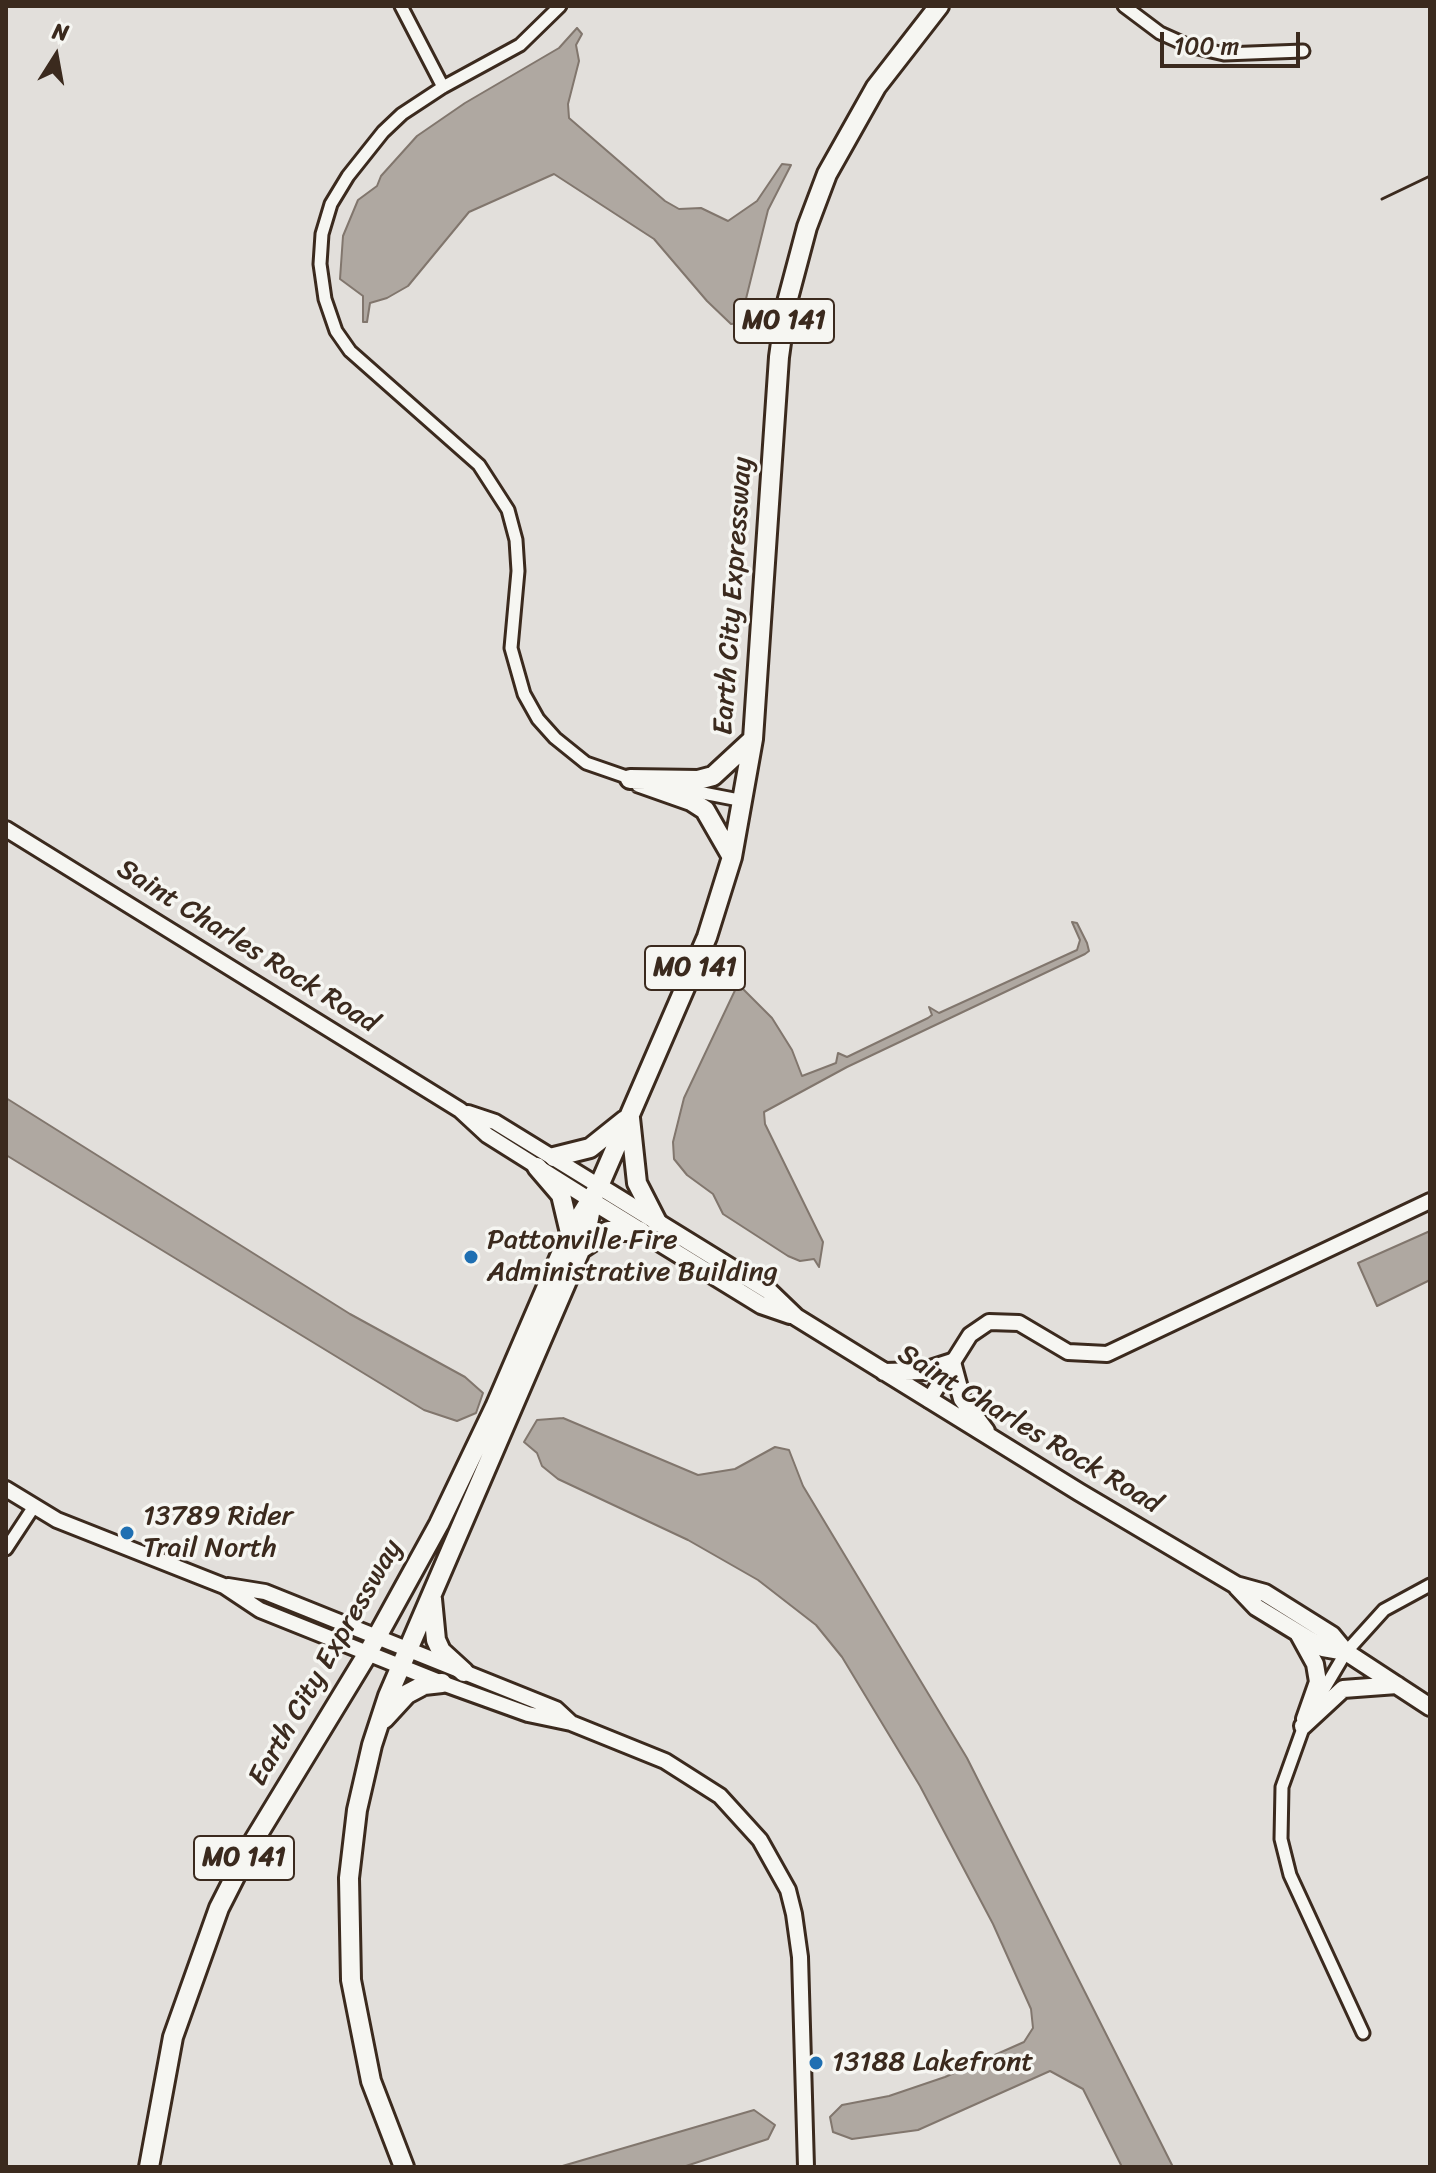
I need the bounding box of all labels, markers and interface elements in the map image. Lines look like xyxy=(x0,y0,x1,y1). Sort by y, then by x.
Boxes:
text: N xyxy=(49,11,72,53)
north arrow xyxy=(16,16,96,96)
scale bar xyxy=(1164,16,1304,66)
text: 100 m xyxy=(1174,25,1239,67)
road number: MO 141 xyxy=(734,299,834,343)
street label: Earth City Expressway xyxy=(708,456,760,736)
street label: Saint Charles Rock Road xyxy=(110,853,384,1041)
road number: MO 141 xyxy=(645,946,745,990)
place label: Pattonville Fire Administrative Building xyxy=(487,1224,778,1290)
marker: Pattonville Fire Administrative Building xyxy=(462,1248,480,1266)
street label: Saint Charles Rock Road xyxy=(891,1338,1167,1522)
place label: 13789 Rider Trail North xyxy=(143,1500,293,1566)
marker: 13789 Rider Trail North xyxy=(118,1524,136,1542)
street label: Earth City Expressway xyxy=(242,1534,410,1792)
road number: MO 141 xyxy=(194,1836,294,1880)
place label: 13188 Lakefront xyxy=(832,2046,1034,2080)
marker: 13188 Lakefront xyxy=(807,2054,825,2072)

